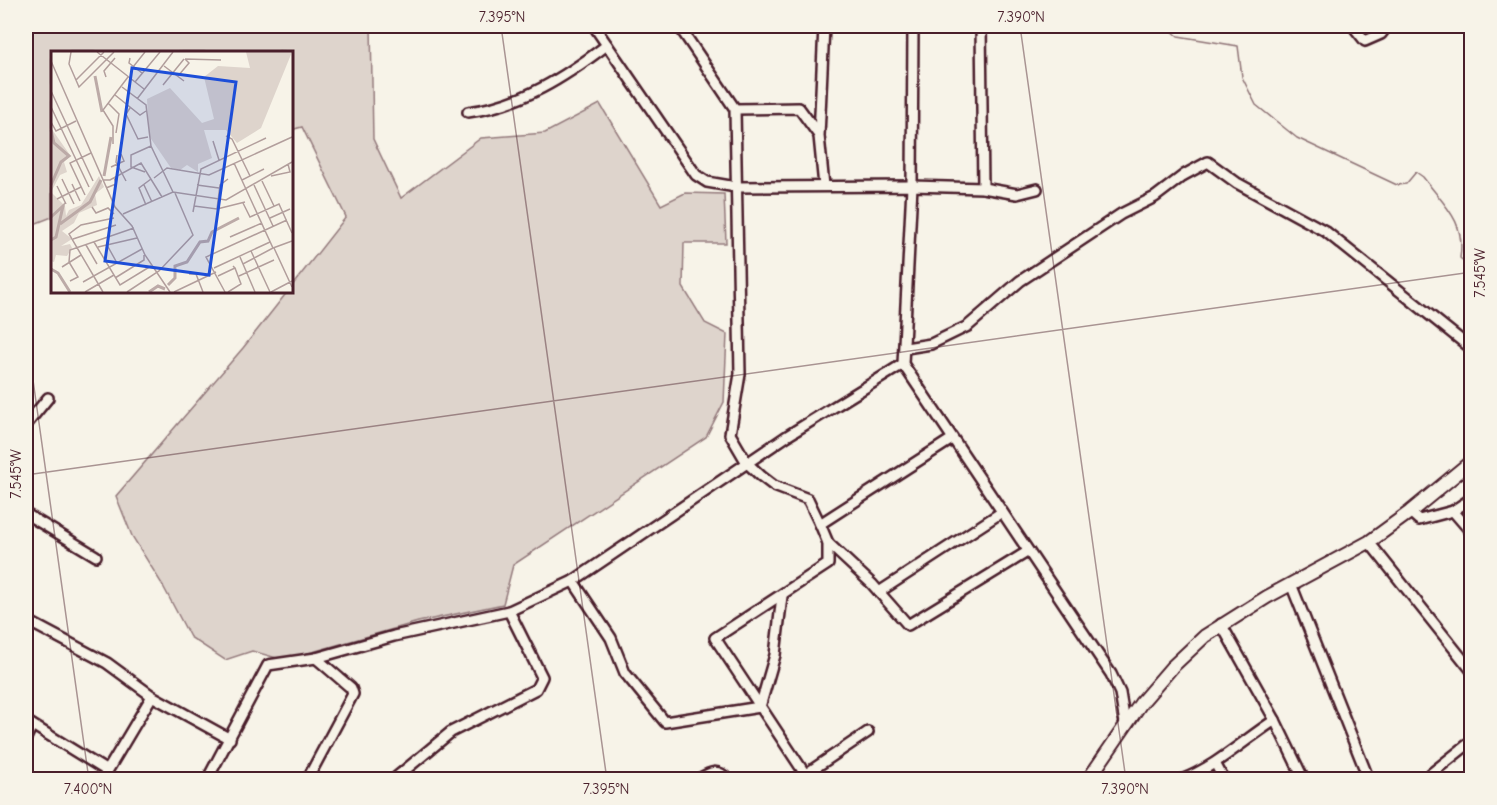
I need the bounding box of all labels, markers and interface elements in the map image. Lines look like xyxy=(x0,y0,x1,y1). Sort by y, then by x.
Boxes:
text: 7.395°N xyxy=(479,8,525,26)
text: 7.390°N xyxy=(997,8,1045,26)
inset map xyxy=(51,51,292,292)
text: 7.545°W xyxy=(1471,248,1489,298)
text: 7.545°W xyxy=(7,449,25,499)
text: 7.400°N xyxy=(64,780,112,798)
text: 7.395°N xyxy=(583,780,629,798)
text: 7.390°N xyxy=(1101,780,1149,798)

